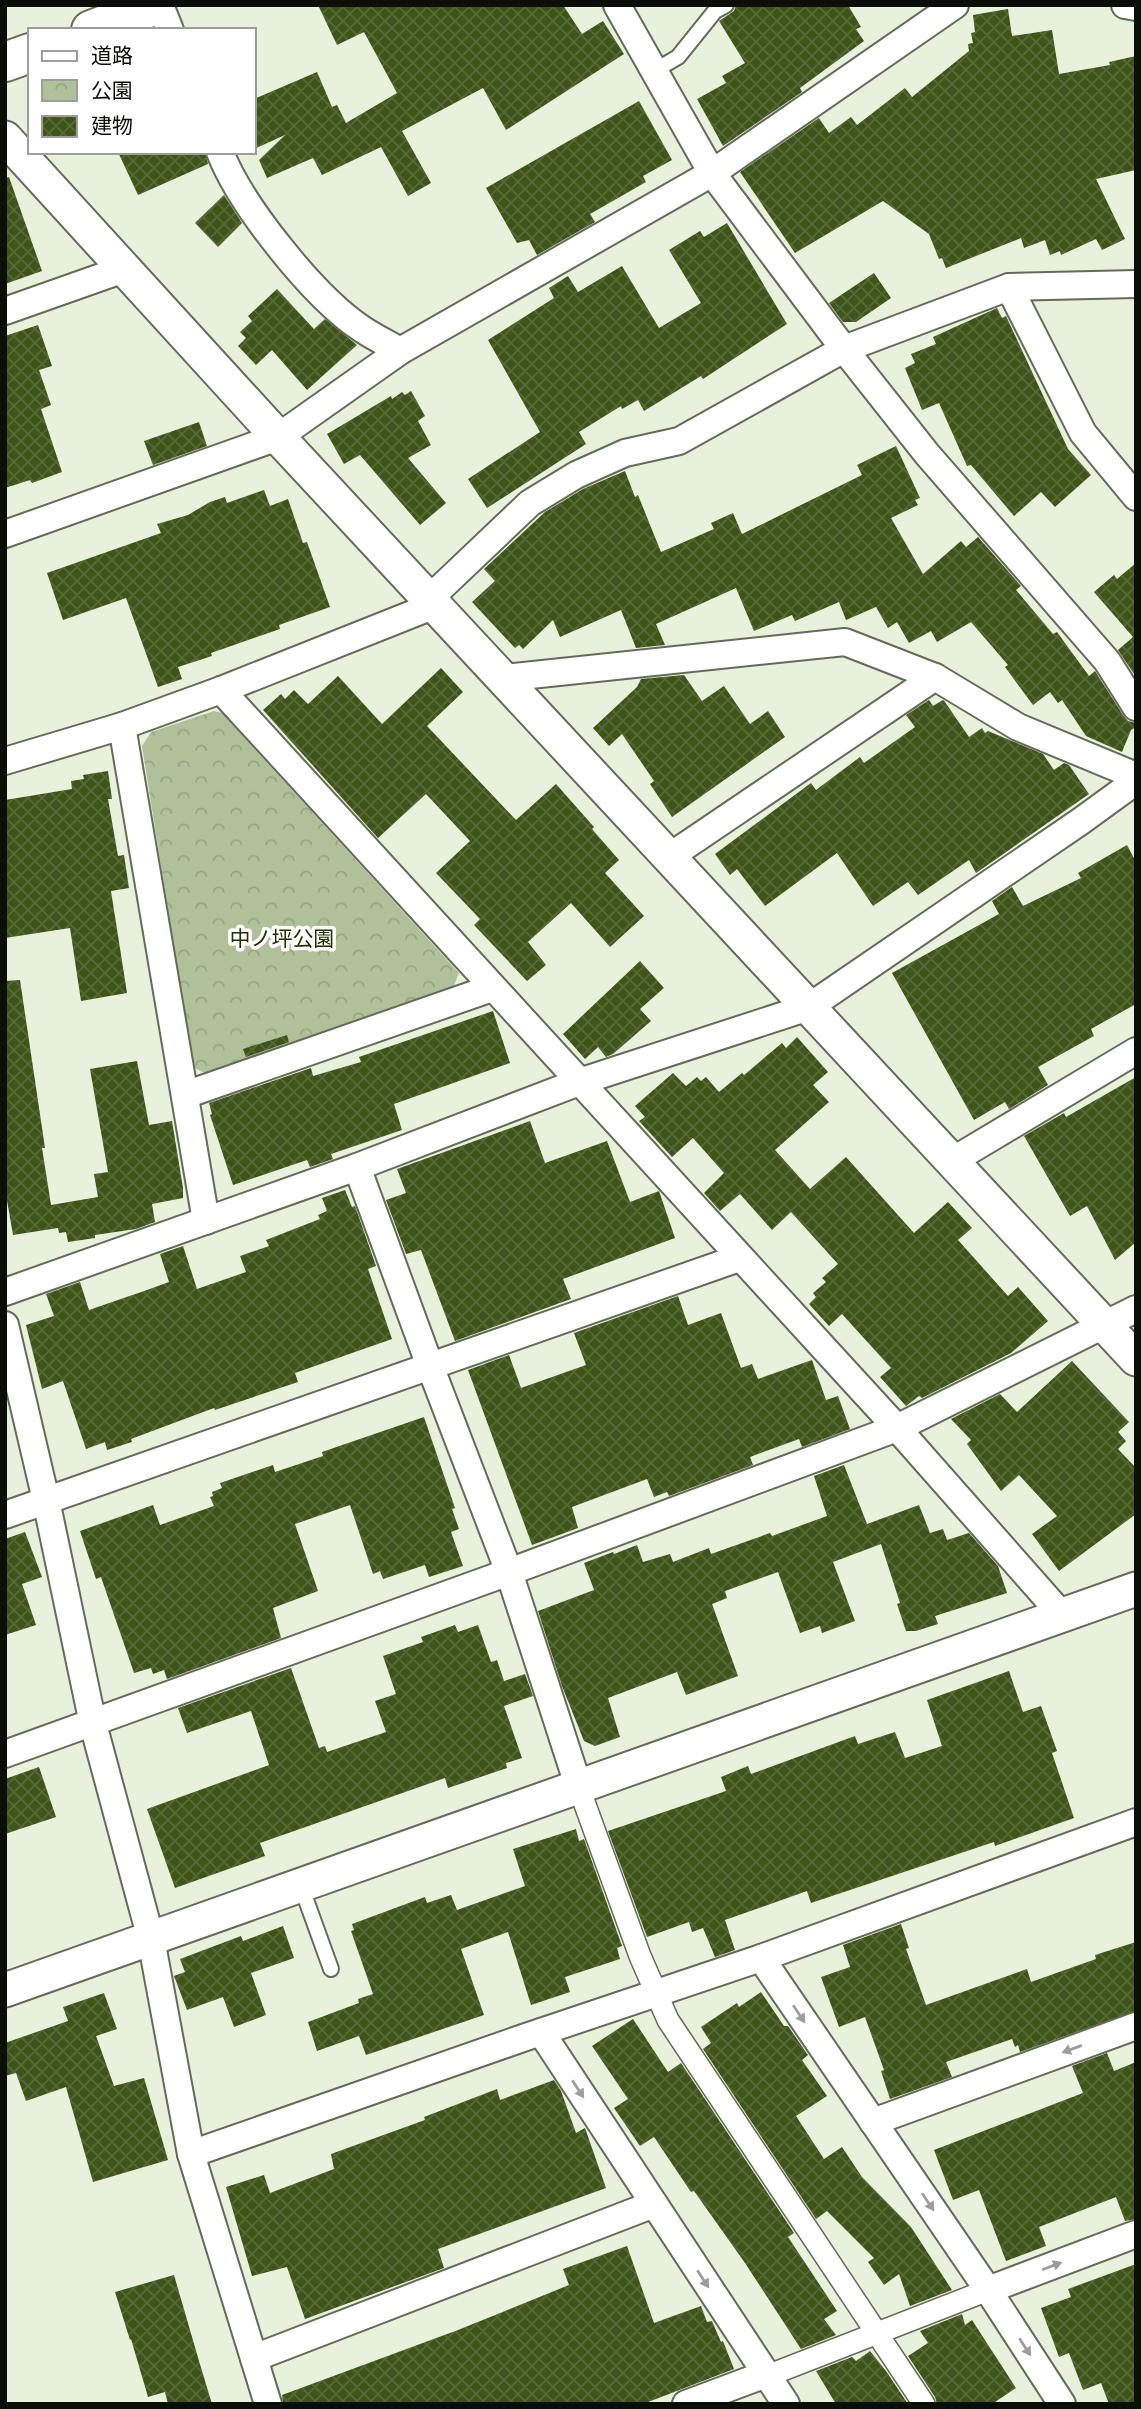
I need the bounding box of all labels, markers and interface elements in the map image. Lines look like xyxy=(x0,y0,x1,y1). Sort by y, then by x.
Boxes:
legend xyxy=(28,28,256,154)
text: 道路 xyxy=(91,44,133,67)
text: 公園 xyxy=(91,79,133,102)
text: 建物 xyxy=(91,114,133,137)
park label: 中ノ坪公園 xyxy=(230,927,335,950)
one-way arrow xyxy=(793,2005,806,2024)
one-way arrow xyxy=(1061,2044,1082,2055)
one-way arrow xyxy=(572,2079,585,2099)
one-way arrow xyxy=(921,2193,935,2211)
one-way arrow xyxy=(1041,2260,1062,2271)
one-way arrow xyxy=(696,2270,710,2288)
one-way arrow xyxy=(1018,2338,1032,2356)

